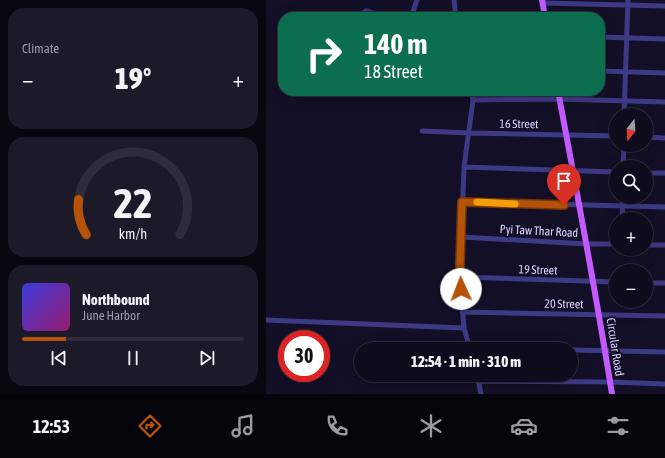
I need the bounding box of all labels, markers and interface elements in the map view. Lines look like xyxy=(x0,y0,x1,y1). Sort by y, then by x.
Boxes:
icon: right xyxy=(298,28,350,80)
text: 140 m xyxy=(364,28,427,60)
text: Climate xyxy=(22,41,59,56)
text: 19° xyxy=(115,61,151,95)
text: 18 Street xyxy=(364,61,423,82)
text: − xyxy=(22,66,33,92)
text: + xyxy=(233,66,244,92)
north arrow xyxy=(609,108,653,152)
map controls xyxy=(609,108,653,308)
street label: 16 Street xyxy=(499,117,539,131)
button: search xyxy=(609,160,653,204)
pin xyxy=(547,164,581,205)
icon: arrive xyxy=(553,170,575,192)
text: 22 xyxy=(113,179,153,227)
button: + xyxy=(609,212,653,256)
street label: Pyi Taw Thar Road xyxy=(499,222,579,240)
text: km/h xyxy=(119,226,147,242)
street label: 19 Street xyxy=(518,262,558,278)
button: − xyxy=(609,264,653,308)
position arrow xyxy=(440,268,482,310)
text: Northbound xyxy=(82,291,150,308)
street label: 20 Street xyxy=(544,297,584,311)
text: June Harbor xyxy=(82,308,140,323)
street label: Circular Road xyxy=(603,317,627,377)
speed limit sign: 30 xyxy=(278,330,330,382)
icon: previous xyxy=(48,347,70,369)
icon: pause xyxy=(122,347,144,369)
icon: next xyxy=(196,347,218,369)
text: 12:54 · 1 min · 310 m xyxy=(411,353,521,370)
icon: directions xyxy=(136,412,164,440)
icon: music xyxy=(229,412,257,440)
icon: phone xyxy=(323,412,351,440)
icon: climate xyxy=(417,412,445,440)
icon: car xyxy=(510,412,538,440)
icon: filters xyxy=(604,412,632,440)
text: 12:53 xyxy=(33,416,70,437)

